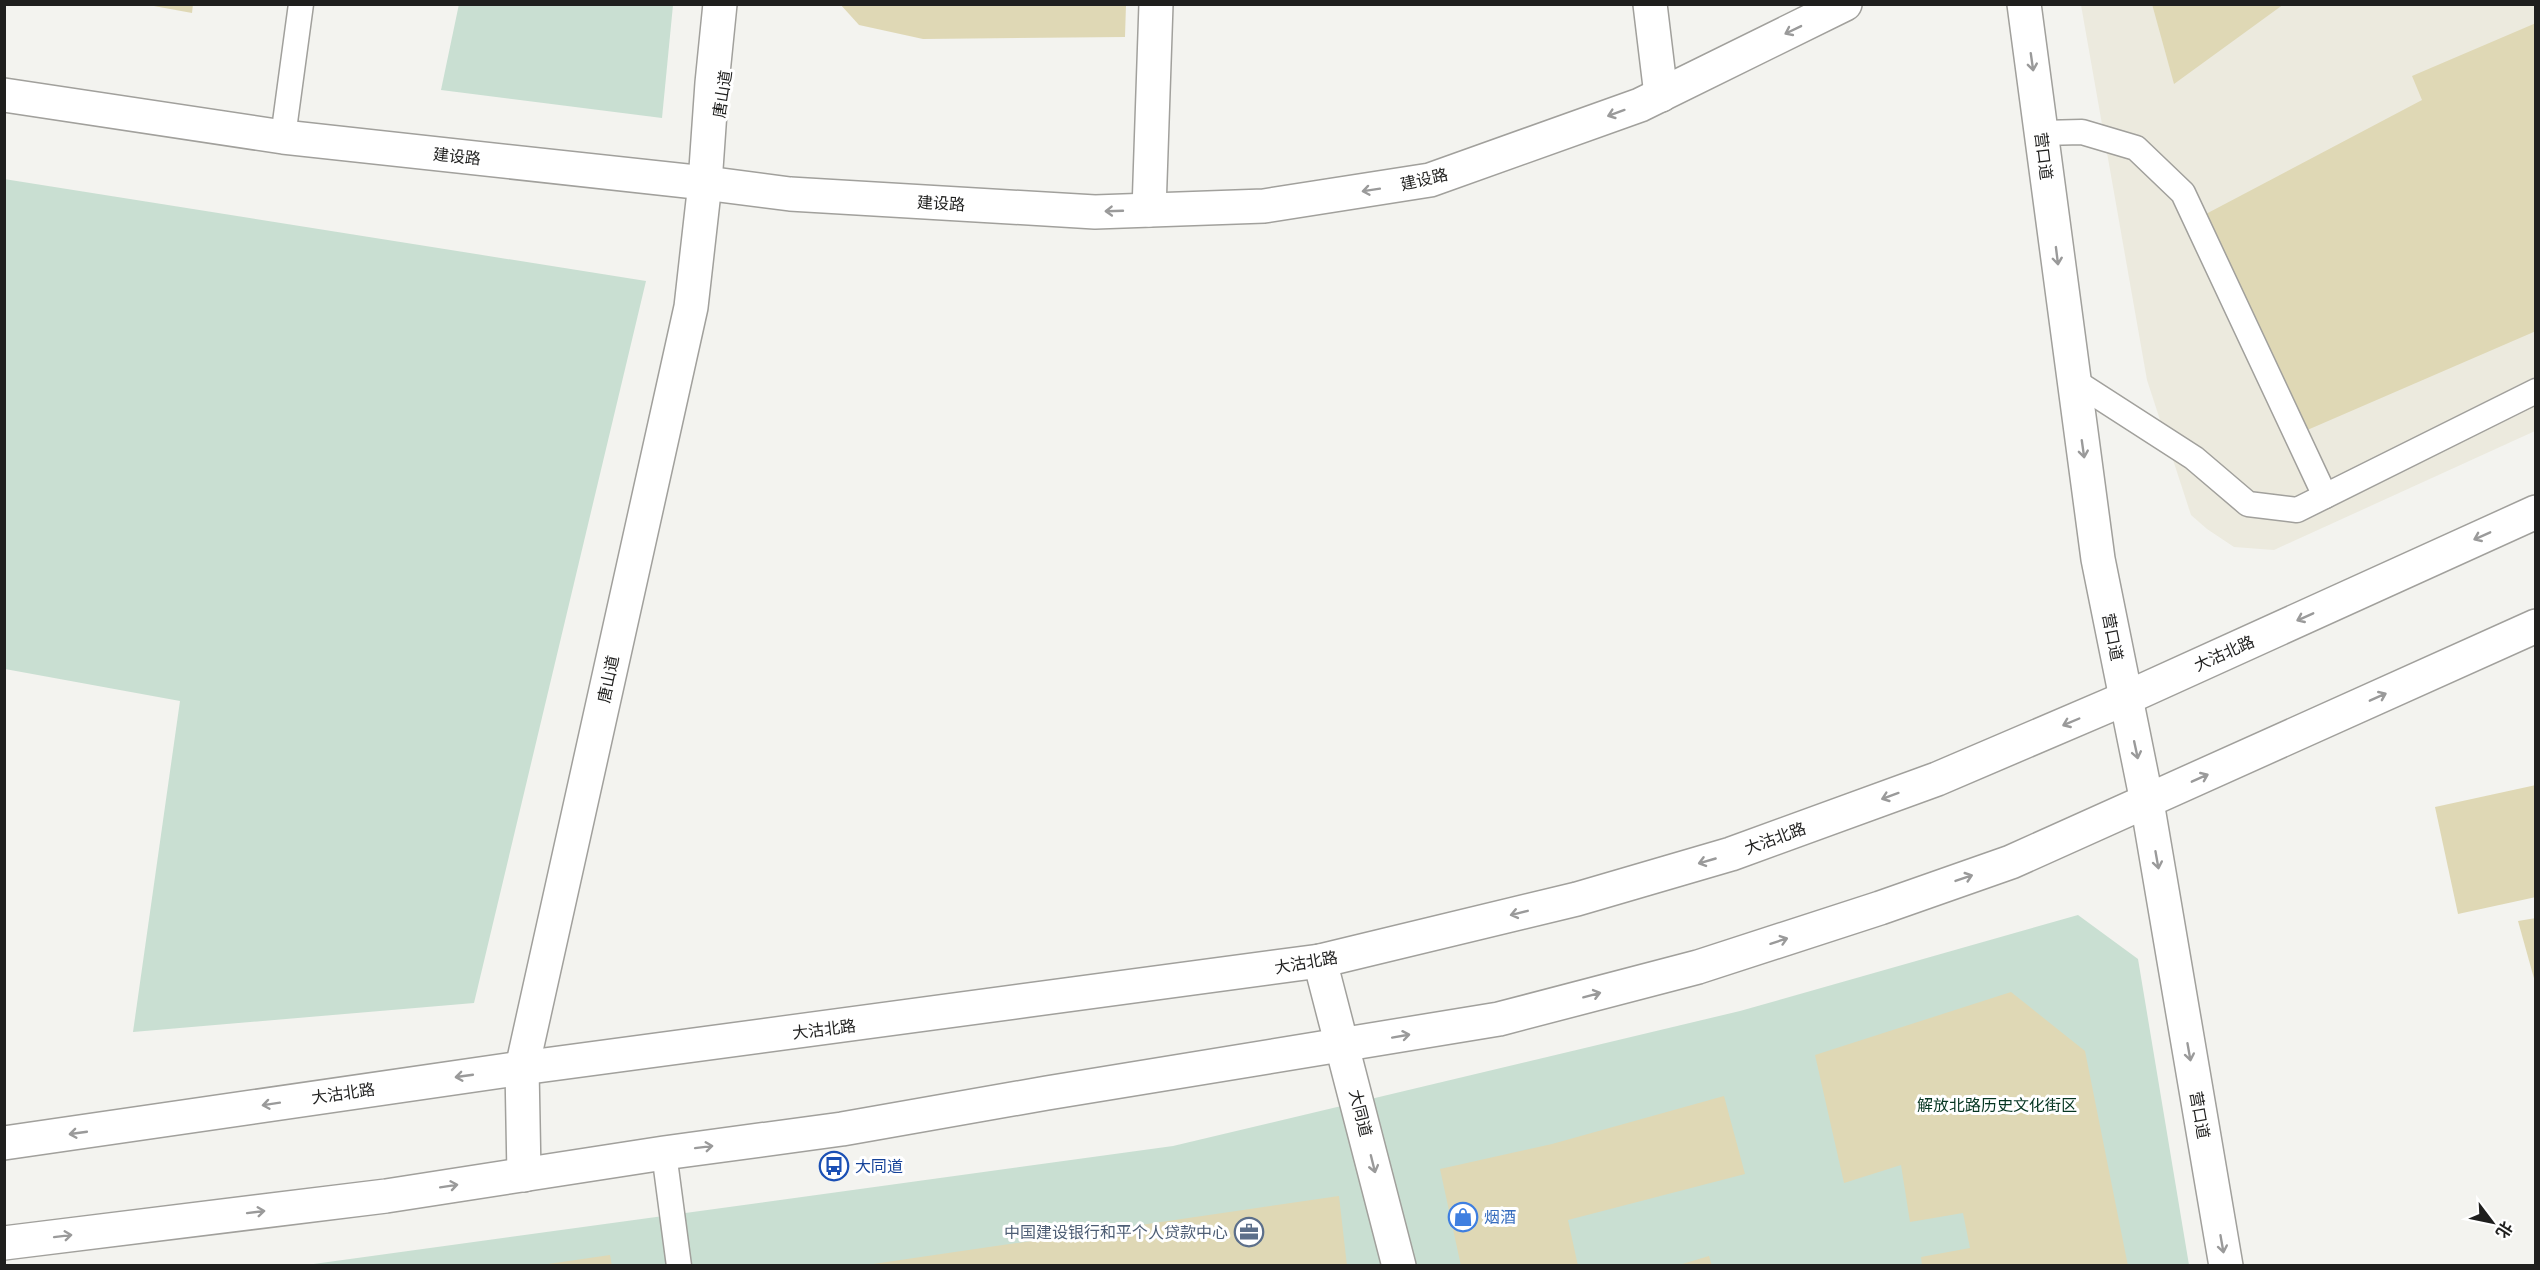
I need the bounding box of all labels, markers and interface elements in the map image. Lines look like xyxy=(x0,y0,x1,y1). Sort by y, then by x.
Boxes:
one-way arrow xyxy=(1784,25,1802,37)
one-way arrow xyxy=(2026,52,2037,72)
street label: 唐山道 xyxy=(709,69,736,119)
one-way arrow xyxy=(1608,109,1626,120)
street label: 营口道 xyxy=(2031,131,2056,181)
street label: 建设路 xyxy=(432,145,482,168)
street label: 建设路 xyxy=(1399,165,1450,194)
one-way arrow xyxy=(1361,184,1381,195)
street label: 建设路 xyxy=(917,193,965,214)
one-way arrow xyxy=(1105,205,1125,216)
one-way arrow xyxy=(2052,245,2063,265)
one-way arrow xyxy=(2077,439,2088,458)
one-way arrow xyxy=(2474,531,2492,543)
street label: 营口道 xyxy=(2099,612,2126,662)
one-way arrow xyxy=(2296,612,2314,623)
street label: 大沽北路 xyxy=(2191,632,2257,675)
street label: 唐山道 xyxy=(594,654,623,705)
one-way arrow xyxy=(2368,691,2387,702)
one-way arrow xyxy=(2062,717,2080,728)
one-way arrow xyxy=(2131,740,2142,760)
one-way arrow xyxy=(2191,771,2209,783)
one-way arrow xyxy=(1881,791,1900,802)
street label: 大沽北路 xyxy=(1742,819,1808,858)
one-way arrow xyxy=(2152,849,2163,869)
one-way arrow xyxy=(1697,856,1716,867)
one-way arrow xyxy=(1954,872,1973,883)
one-way arrow xyxy=(1510,908,1529,920)
one-way arrow xyxy=(1769,934,1788,945)
street label: 大沽北路 xyxy=(1273,948,1339,977)
one-way arrow xyxy=(1582,989,1601,1000)
street label: 大沽北路 xyxy=(791,1016,857,1043)
one-way arrow xyxy=(1391,1030,1411,1041)
one-way arrow xyxy=(2184,1041,2195,1061)
one-way arrow xyxy=(455,1070,474,1081)
street label: 大沽北路 xyxy=(310,1080,376,1107)
street label: 大同道 xyxy=(1345,1088,1376,1139)
street label: 营口道 xyxy=(2186,1090,2213,1140)
park label: 解放北路历史文化街区 xyxy=(1917,1096,2077,1115)
one-way arrow xyxy=(262,1098,281,1109)
one-way arrow xyxy=(69,1127,89,1138)
one-way arrow xyxy=(694,1142,714,1153)
bus stop icon: 大同道 xyxy=(818,1150,850,1182)
one-way arrow xyxy=(1368,1154,1380,1173)
place label: 大同道 xyxy=(855,1157,903,1176)
one-way arrow xyxy=(439,1180,459,1191)
north arrow xyxy=(2462,1192,2522,1252)
shop icon: 烟酒 xyxy=(1447,1201,1479,1233)
one-way arrow xyxy=(246,1206,265,1217)
place label: 烟酒 xyxy=(1484,1208,1516,1227)
office icon: 中国建设银行和平个人贷款中心 xyxy=(1233,1216,1265,1248)
text: 北 xyxy=(2492,1218,2517,1242)
place label: 中国建设银行和平个人贷款中心 xyxy=(1004,1223,1228,1242)
one-way arrow xyxy=(52,1230,72,1241)
one-way arrow xyxy=(2217,1234,2228,1253)

